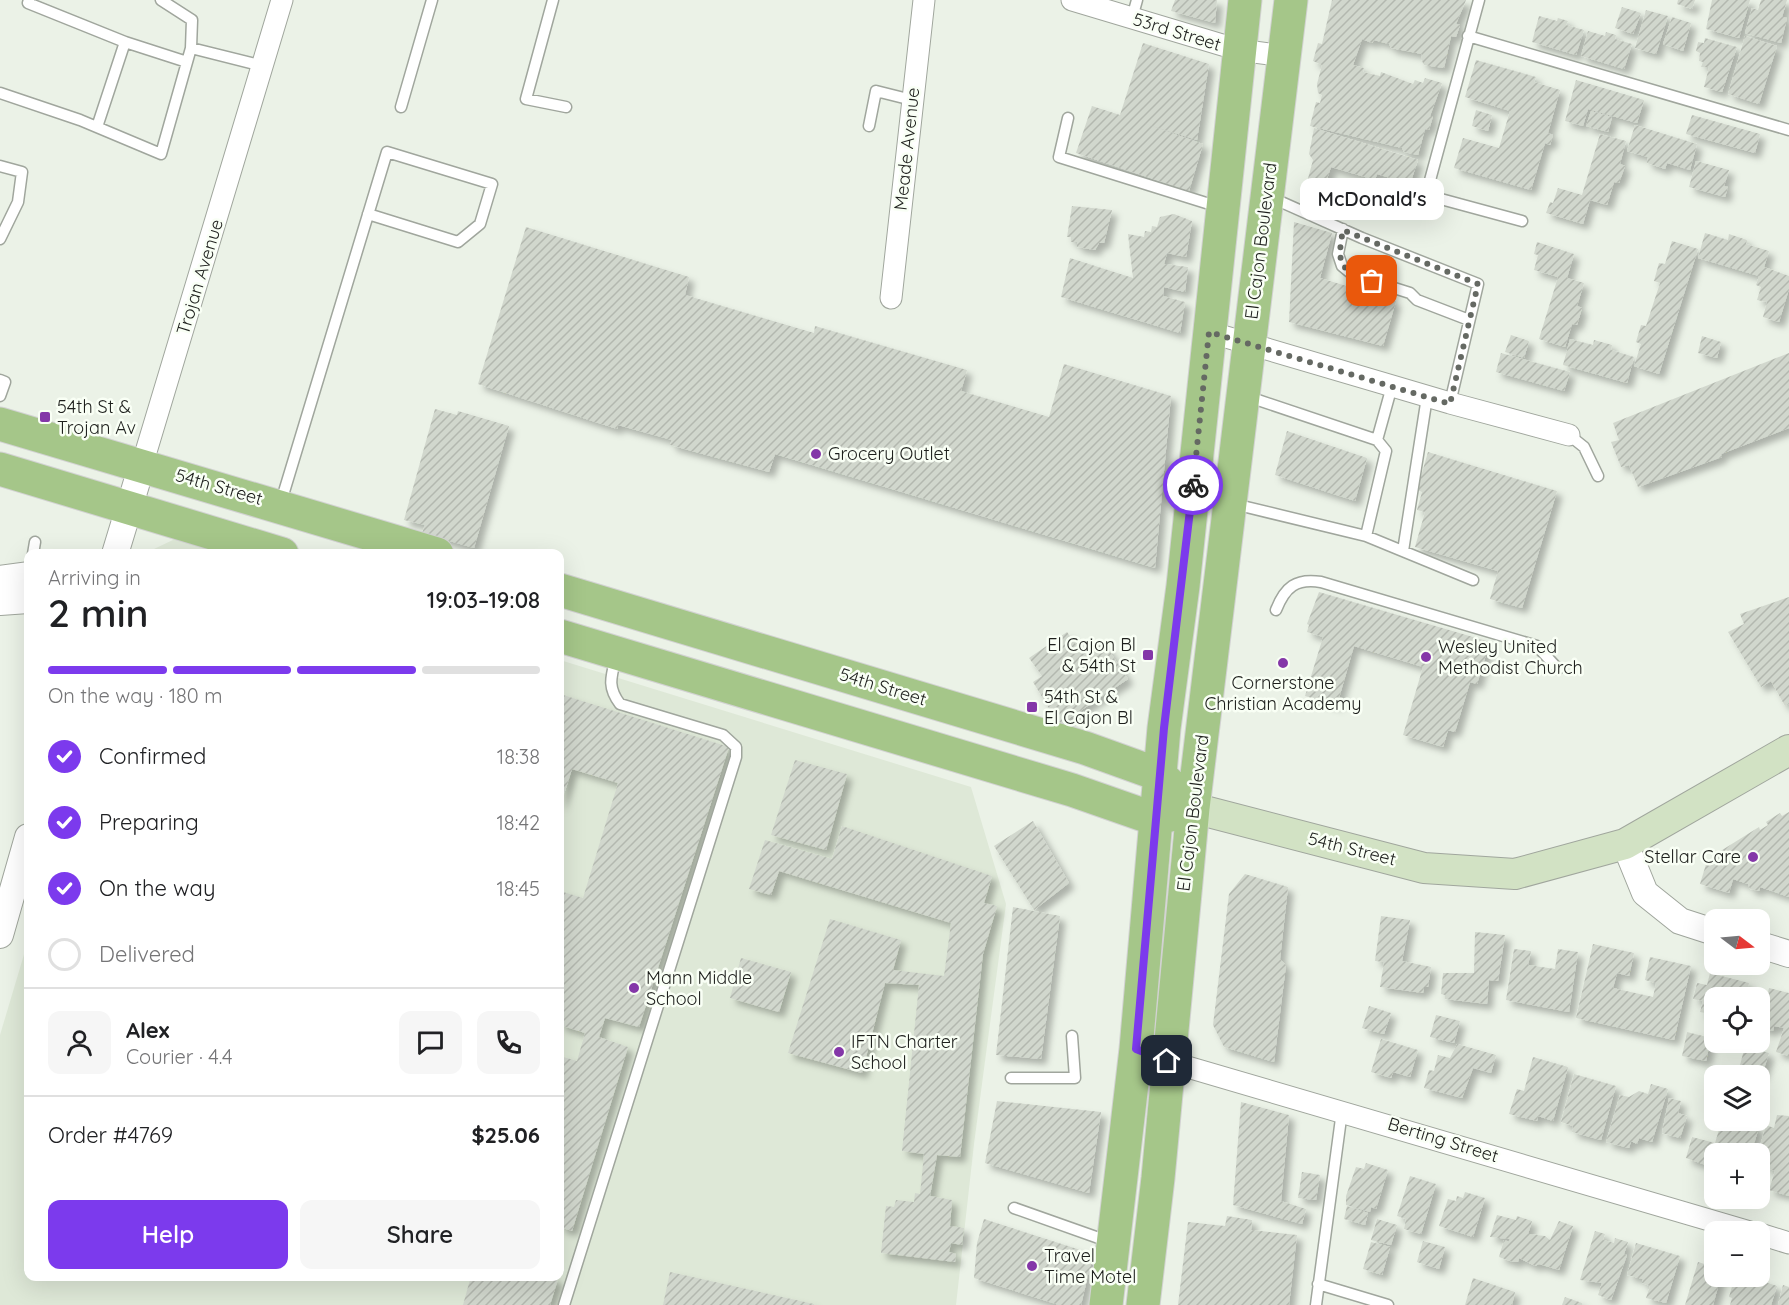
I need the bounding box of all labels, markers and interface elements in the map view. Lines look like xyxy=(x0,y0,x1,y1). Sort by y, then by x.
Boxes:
street label: 53rd Street xyxy=(1130,7,1224,56)
street label: Meade Avenue xyxy=(889,86,924,212)
street label: El Cajon Boulevard xyxy=(1239,161,1282,321)
callout: McDonald's xyxy=(1300,179,1444,221)
text: McDonald's xyxy=(1318,186,1426,211)
street label: Trojan Avenue xyxy=(171,216,228,338)
pin xyxy=(1346,255,1397,306)
icon: bag xyxy=(1355,264,1388,297)
place label: 54th St & Trojan Av xyxy=(57,395,136,439)
marker: 54th St & Trojan Av xyxy=(38,410,52,424)
place label: Grocery Outlet xyxy=(828,442,950,465)
marker: Grocery Outlet xyxy=(809,447,823,461)
courier xyxy=(1163,455,1223,515)
street label: 54th Street xyxy=(173,463,265,510)
icon: bike xyxy=(1177,469,1210,502)
text: Arriving in xyxy=(48,565,141,590)
text: 19:03–19:08 xyxy=(427,586,540,614)
text: 2 min xyxy=(48,588,149,637)
place label: El Cajon Bl & 54th St xyxy=(1047,633,1136,677)
place label: Wesley United Methodist Church xyxy=(1438,635,1583,679)
marker: El Cajon Bl & 54th St xyxy=(1141,648,1155,662)
marker: Wesley United Methodist Church xyxy=(1419,650,1433,664)
marker: Cornerstone Christian Academy xyxy=(1276,656,1290,670)
street label: 54th Street xyxy=(837,662,929,711)
place label: Cornerstone Christian Academy xyxy=(1205,671,1361,715)
text: On the way · 180 m xyxy=(48,683,222,708)
place label: 54th St & El Cajon Bl xyxy=(1044,685,1133,729)
marker: 54th St & El Cajon Bl xyxy=(1025,700,1039,714)
street label: El Cajon Boulevard xyxy=(1171,733,1214,893)
icon: check xyxy=(48,740,81,773)
text: Confirmed xyxy=(99,742,206,770)
text: 18:38 xyxy=(497,744,540,769)
icon: check xyxy=(48,806,81,839)
text: Preparing xyxy=(99,808,199,836)
text: 18:42 xyxy=(496,810,540,835)
street label: 54th Street xyxy=(1306,827,1398,871)
place label: Stellar Care xyxy=(1644,845,1741,868)
marker: Stellar Care xyxy=(1746,850,1760,864)
icon: check xyxy=(48,872,81,905)
text: On the way xyxy=(99,874,215,902)
text: 18:45 xyxy=(496,876,540,901)
north arrow xyxy=(1704,909,1770,975)
map controls xyxy=(1704,909,1770,1287)
text: Delivered xyxy=(99,940,195,968)
place label: Mann Middle School xyxy=(646,966,752,1010)
marker: Mann Middle School xyxy=(627,981,641,995)
button: locate xyxy=(1704,987,1770,1053)
button: person xyxy=(48,1011,111,1074)
button: chat xyxy=(399,1011,462,1074)
button: phone xyxy=(477,1011,540,1074)
text: Alex xyxy=(126,1016,169,1044)
place label: IFTN Charter School xyxy=(851,1030,958,1074)
pin xyxy=(1141,1035,1192,1086)
text: Courier · 4.4 xyxy=(126,1044,232,1069)
icon: home xyxy=(1150,1044,1183,1077)
marker: IFTN Charter School xyxy=(832,1045,846,1059)
button: layers xyxy=(1704,1065,1770,1131)
street label: Berting Street xyxy=(1385,1112,1501,1167)
text: Order #4769 xyxy=(48,1121,173,1149)
text: $25.06 xyxy=(471,1121,540,1149)
button: + xyxy=(1704,1143,1770,1209)
button: Help xyxy=(48,1200,288,1269)
button: Share xyxy=(300,1200,540,1269)
button: − xyxy=(1704,1221,1770,1287)
place label: Travel Time Motel xyxy=(1044,1244,1136,1288)
marker: Travel Time Motel xyxy=(1025,1259,1039,1273)

